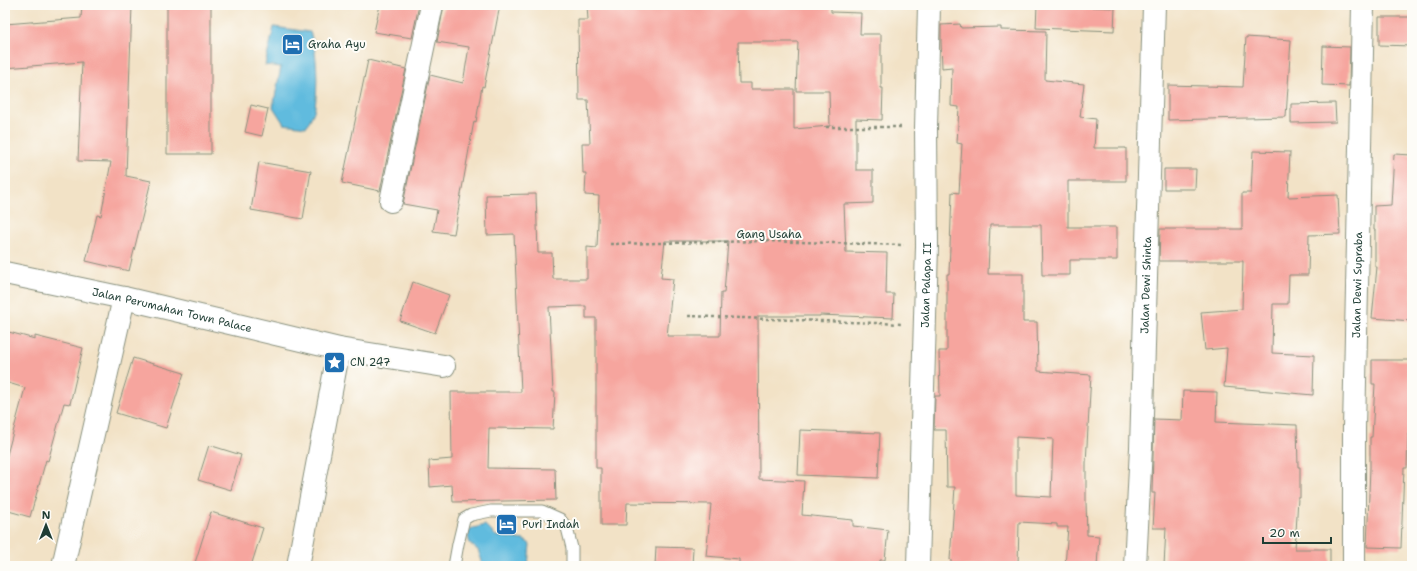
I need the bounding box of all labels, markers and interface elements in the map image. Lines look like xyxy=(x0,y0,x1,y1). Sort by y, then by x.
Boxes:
hotel icon: Graha Ayu xyxy=(280,31,306,57)
place label: Graha Ayu xyxy=(308,37,366,52)
street label: Gang Usaha xyxy=(736,227,802,242)
street label: Jalan Dewi Supraba xyxy=(1349,232,1366,338)
street label: Jalan Dewi Shinta xyxy=(1137,236,1155,334)
street label: Jalan Palapa II xyxy=(918,242,935,328)
street label: Jalan Perumahan Town Palace xyxy=(91,284,253,336)
place icon: CN 247 xyxy=(322,349,348,375)
place label: CN 247 xyxy=(350,355,391,370)
north arrow xyxy=(26,505,66,545)
text: N xyxy=(42,508,51,523)
hotel icon: Puri Indah xyxy=(494,511,520,537)
place label: Puri Indah xyxy=(522,517,580,532)
scale bar xyxy=(1263,519,1331,545)
text: 20 m xyxy=(1269,525,1300,541)

